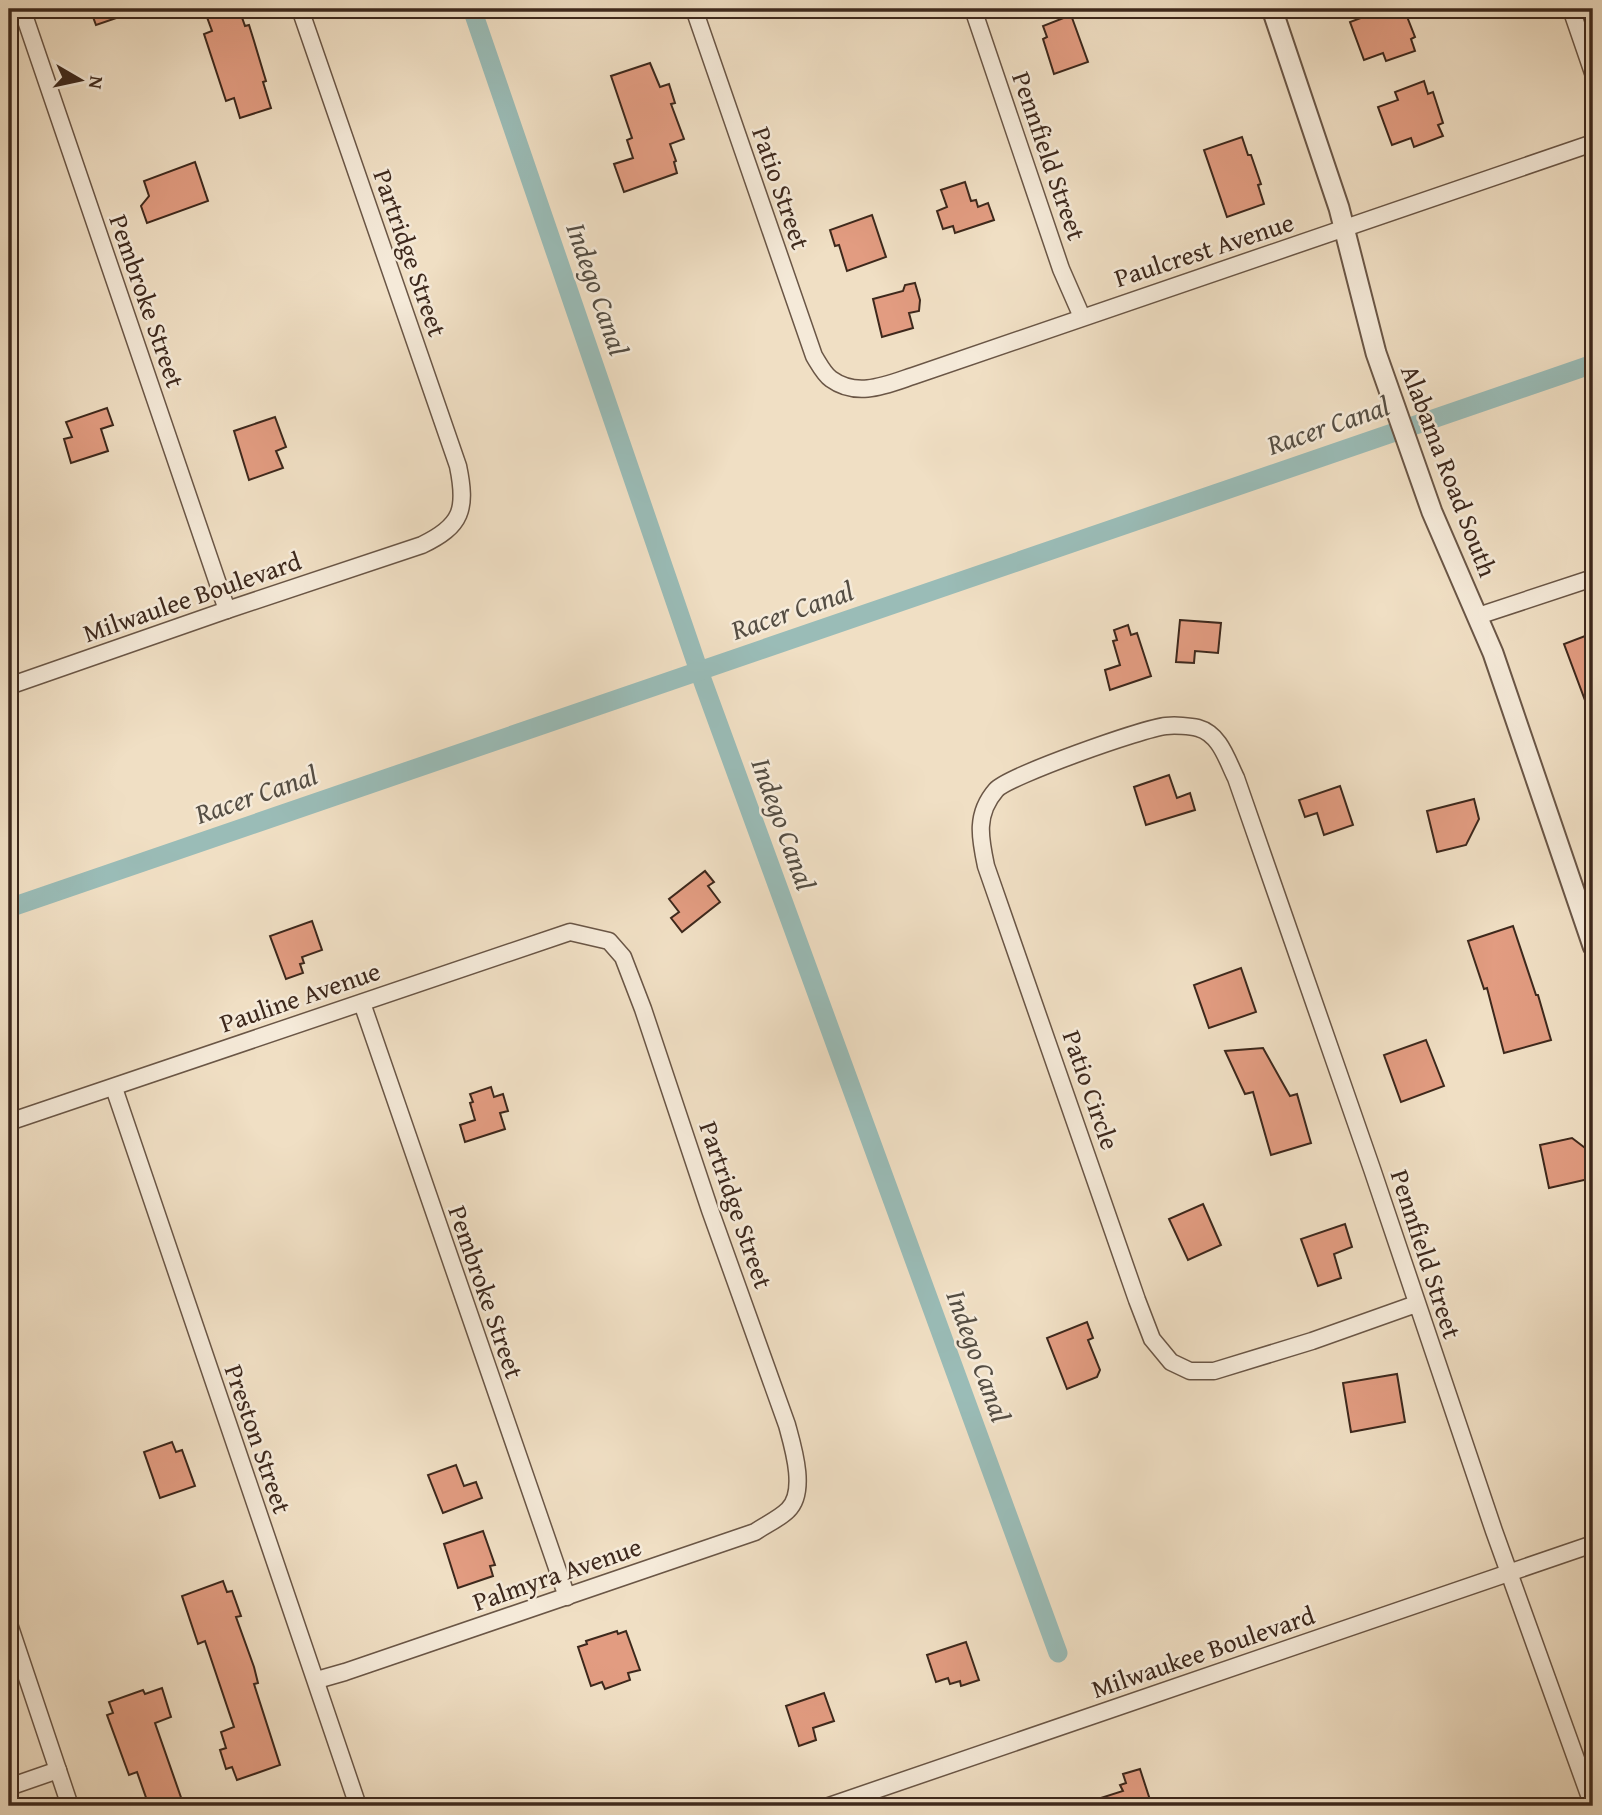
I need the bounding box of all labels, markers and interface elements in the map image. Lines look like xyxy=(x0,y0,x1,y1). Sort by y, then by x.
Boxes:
north arrow xyxy=(46,46,116,116)
street label: Pennfield Street xyxy=(1002,66,1097,245)
text: N xyxy=(82,74,112,91)
street label: Patio Street xyxy=(742,121,821,254)
street label: Partridge Street xyxy=(364,164,457,342)
street label: Paulcrest Avenue xyxy=(1109,202,1299,297)
street label: Pembroke Street xyxy=(100,209,195,393)
water label: Indego Canal xyxy=(557,217,640,361)
street label: Alabama Road South xyxy=(1391,359,1508,583)
water label: Racer Canal xyxy=(1260,384,1395,465)
street label: Milwaulee Boulevard xyxy=(78,541,306,652)
water label: Racer Canal xyxy=(724,569,859,650)
water label: Indego Canal xyxy=(742,752,827,896)
water label: Racer Canal xyxy=(188,753,323,834)
street label: Pauline Avenue xyxy=(214,951,385,1042)
street label: Patio Circle xyxy=(1053,1025,1130,1155)
street label: Partridge Street xyxy=(690,1116,783,1294)
street label: Pennfield Street xyxy=(1381,1164,1472,1344)
street label: Pembroke Street xyxy=(439,1200,534,1384)
water label: Indego Canal xyxy=(937,1284,1022,1428)
street label: Preston Street xyxy=(215,1359,302,1519)
street label: Palmyra Avenue xyxy=(467,1526,646,1621)
street label: Milwaukee Boulevard xyxy=(1086,1595,1320,1708)

